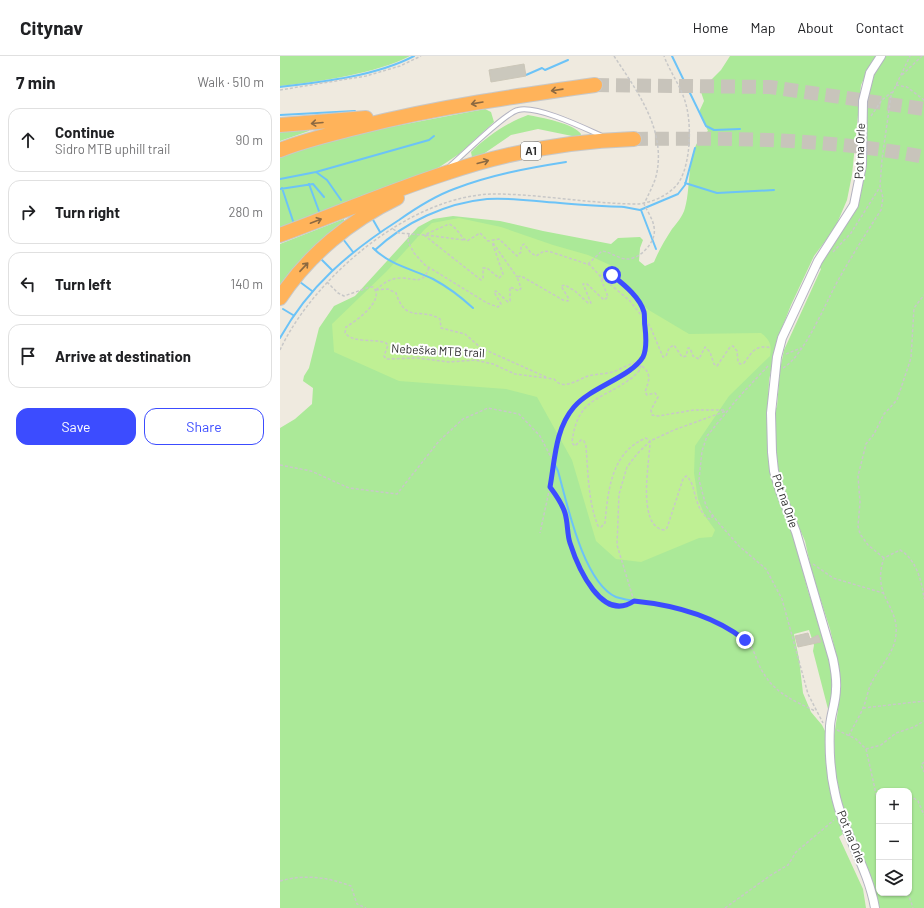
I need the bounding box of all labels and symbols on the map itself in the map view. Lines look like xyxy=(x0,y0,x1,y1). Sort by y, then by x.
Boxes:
one-way arrow xyxy=(551,86,564,94)
one-way arrow xyxy=(470,99,483,107)
one-way arrow xyxy=(311,119,324,127)
street label: Pot na Orle xyxy=(851,123,867,179)
road number: A1 xyxy=(521,142,541,160)
one-way arrow xyxy=(476,158,489,166)
one-way arrow xyxy=(310,216,322,224)
one-way arrow xyxy=(299,262,308,272)
route start xyxy=(603,266,621,284)
street label: Nebeška MTB trail xyxy=(391,341,485,359)
street label: Pot na Orle xyxy=(770,472,802,529)
route end xyxy=(736,631,754,649)
street label: Pot na Orle xyxy=(835,808,869,865)

